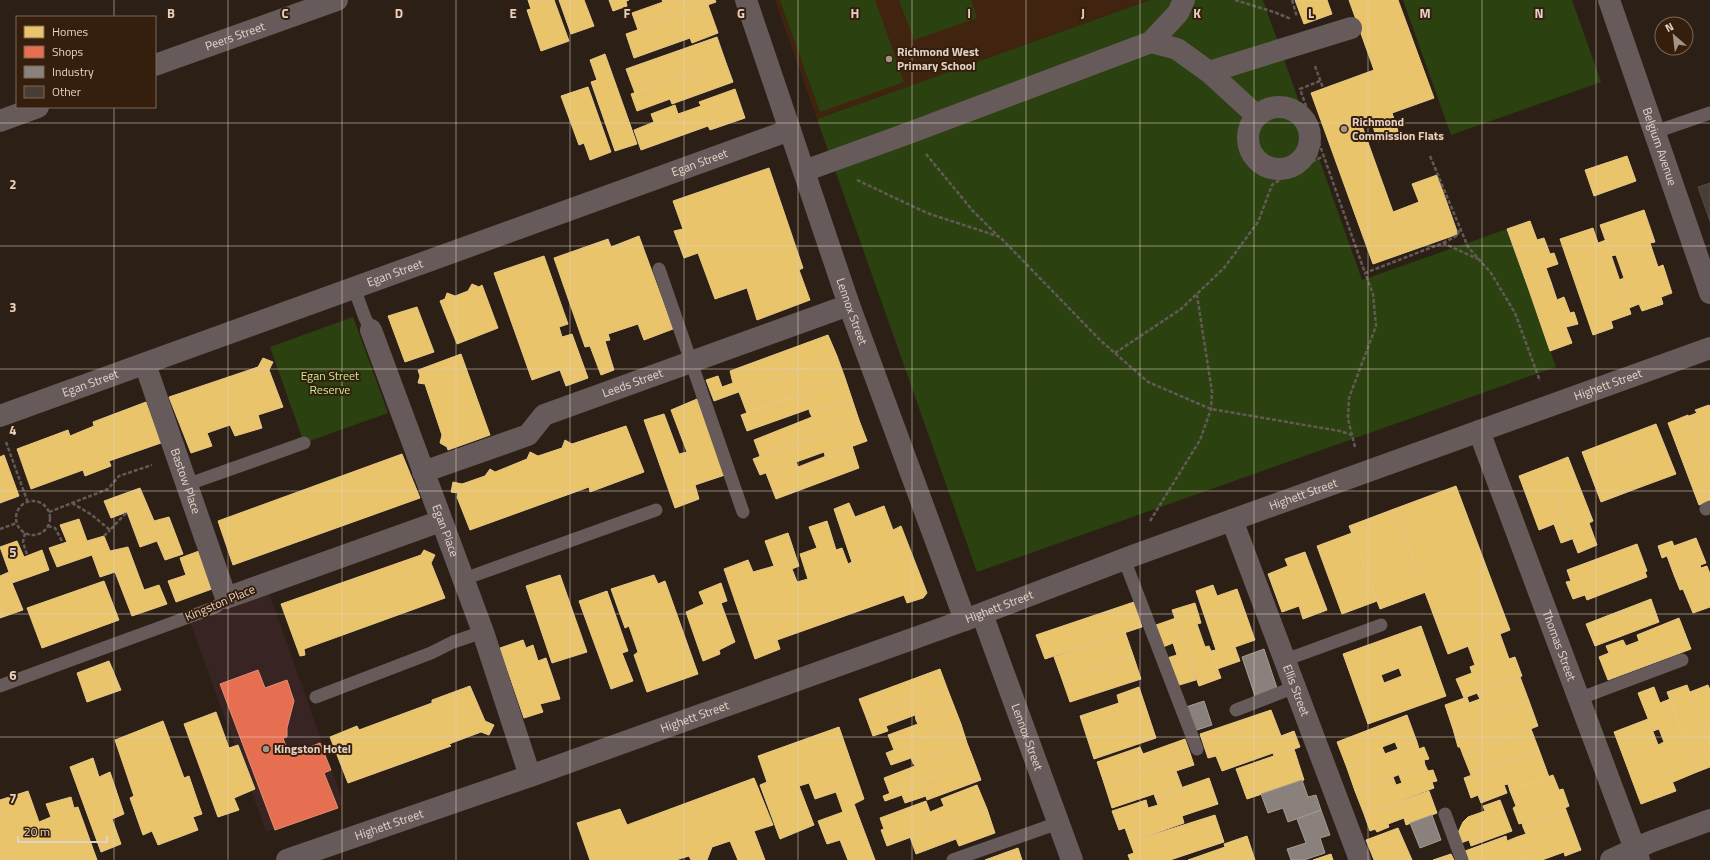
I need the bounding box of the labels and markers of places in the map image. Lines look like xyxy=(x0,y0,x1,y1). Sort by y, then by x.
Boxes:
place label: Richmond West Primary School xyxy=(897,42,980,75)
marker: Richmond West Primary School xyxy=(884,54,894,64)
place label: Richmond Commission Flats xyxy=(1352,112,1444,145)
marker: Richmond Commission Flats xyxy=(1339,124,1349,134)
place label: Kingston Hotel xyxy=(274,739,351,758)
marker: Kingston Hotel xyxy=(261,744,271,754)

